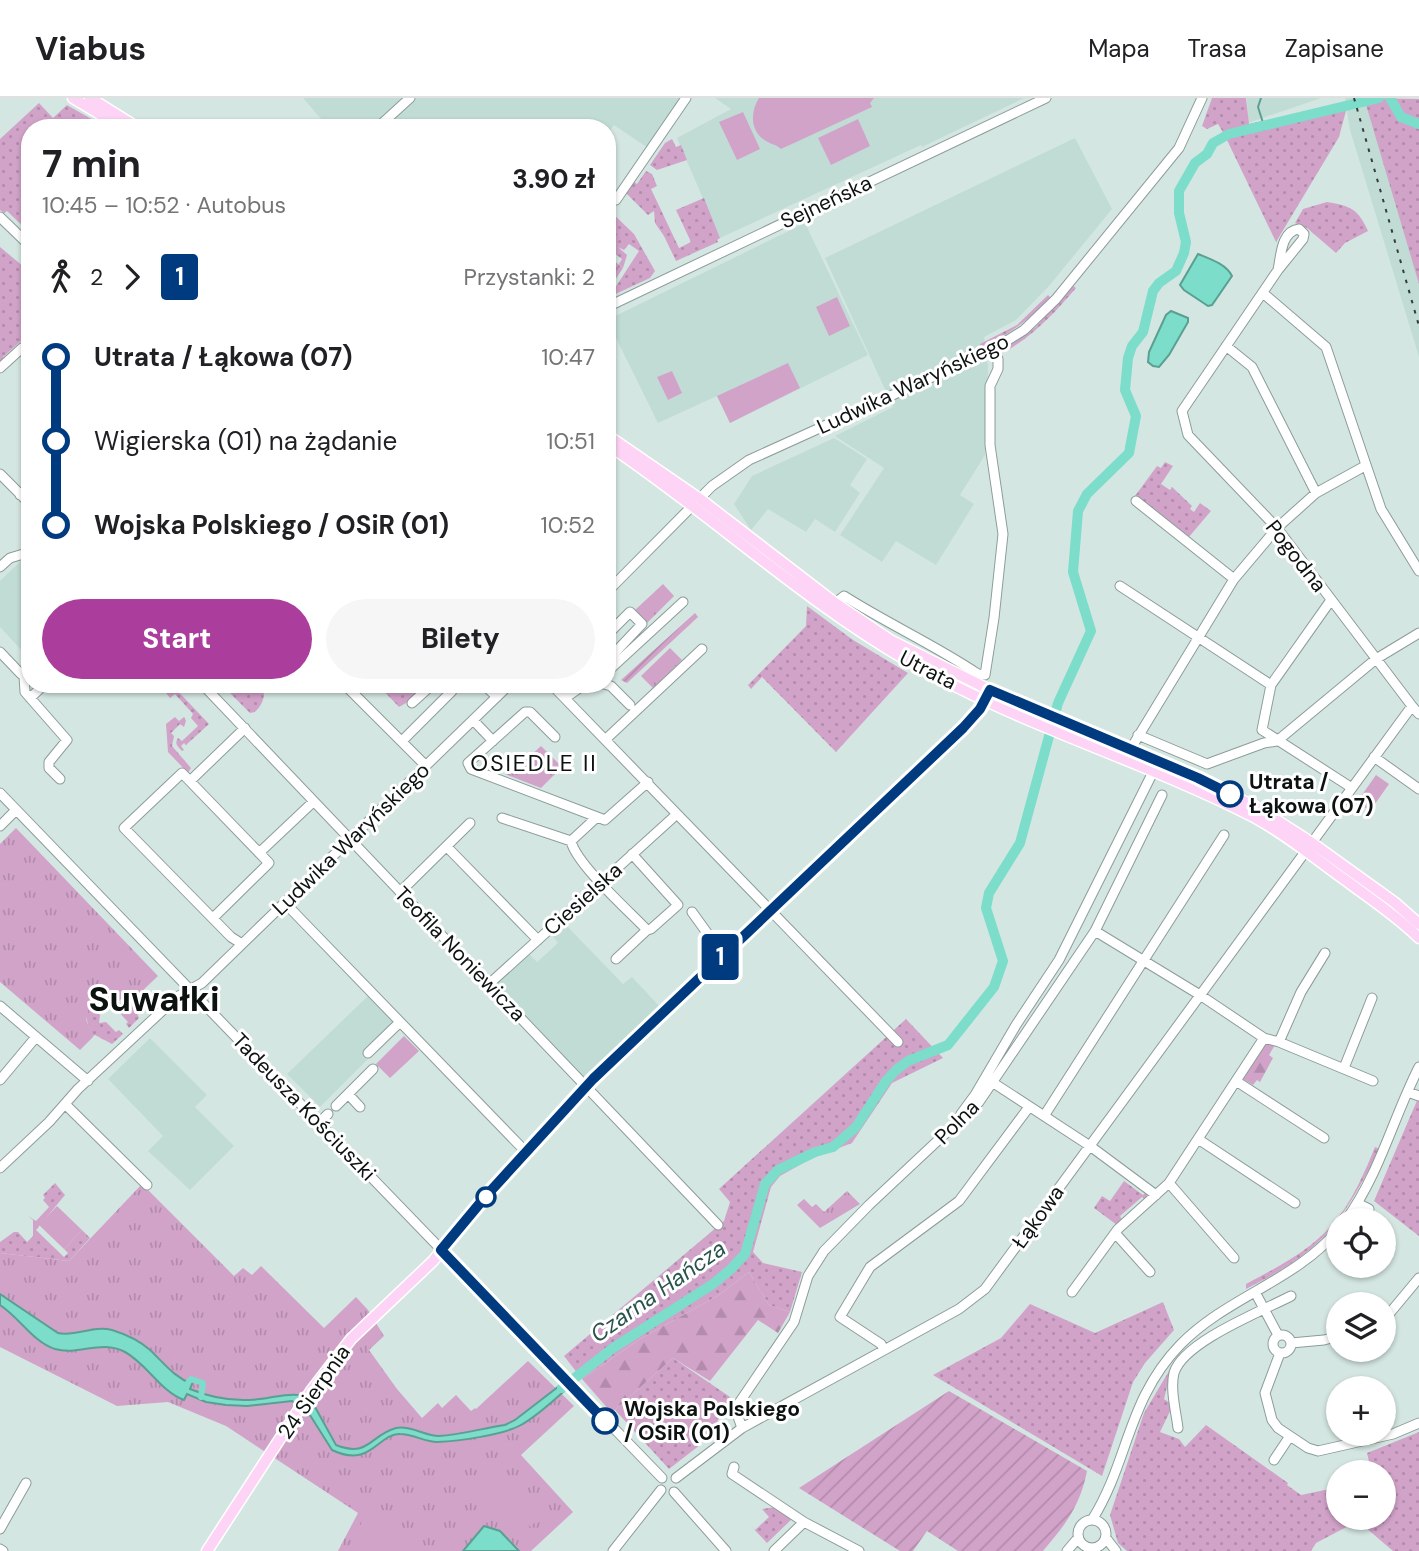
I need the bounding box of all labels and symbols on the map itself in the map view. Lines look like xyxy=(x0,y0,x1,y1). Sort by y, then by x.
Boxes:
street label: Sejneńska xyxy=(776,169,876,235)
street label: Ludwika Waryńskiego xyxy=(812,327,1014,441)
street label: Pogodna xyxy=(1259,514,1333,598)
street label: Utrata xyxy=(895,644,961,696)
district label: OSIEDLE II xyxy=(470,748,598,778)
street label: Ludwika Waryńskiego xyxy=(266,756,436,922)
place label: Utrata / Łąkowa (07) xyxy=(1249,768,1373,820)
marker: Utrata / Łąkowa (07) xyxy=(1217,781,1243,807)
street label: Ciesielska xyxy=(538,856,628,942)
street label: Teofila Noniewicza xyxy=(388,880,532,1028)
line badge: 1 xyxy=(697,934,743,980)
district label: Suwałki xyxy=(88,976,220,1022)
street label: Tadeusza Kościuszki xyxy=(226,1027,382,1187)
street label: Polna xyxy=(929,1094,985,1150)
street label: Łąkowa xyxy=(1006,1180,1070,1254)
unlabelled marker xyxy=(476,1187,496,1207)
water label: Czarna Hańcza xyxy=(584,1233,732,1349)
street label: 24 Sierpnia xyxy=(271,1339,357,1445)
place label: Wojska Polskiego / OSiR (01) xyxy=(624,1395,800,1447)
marker: Wojska Polskiego / OSiR (01) xyxy=(592,1408,618,1434)

